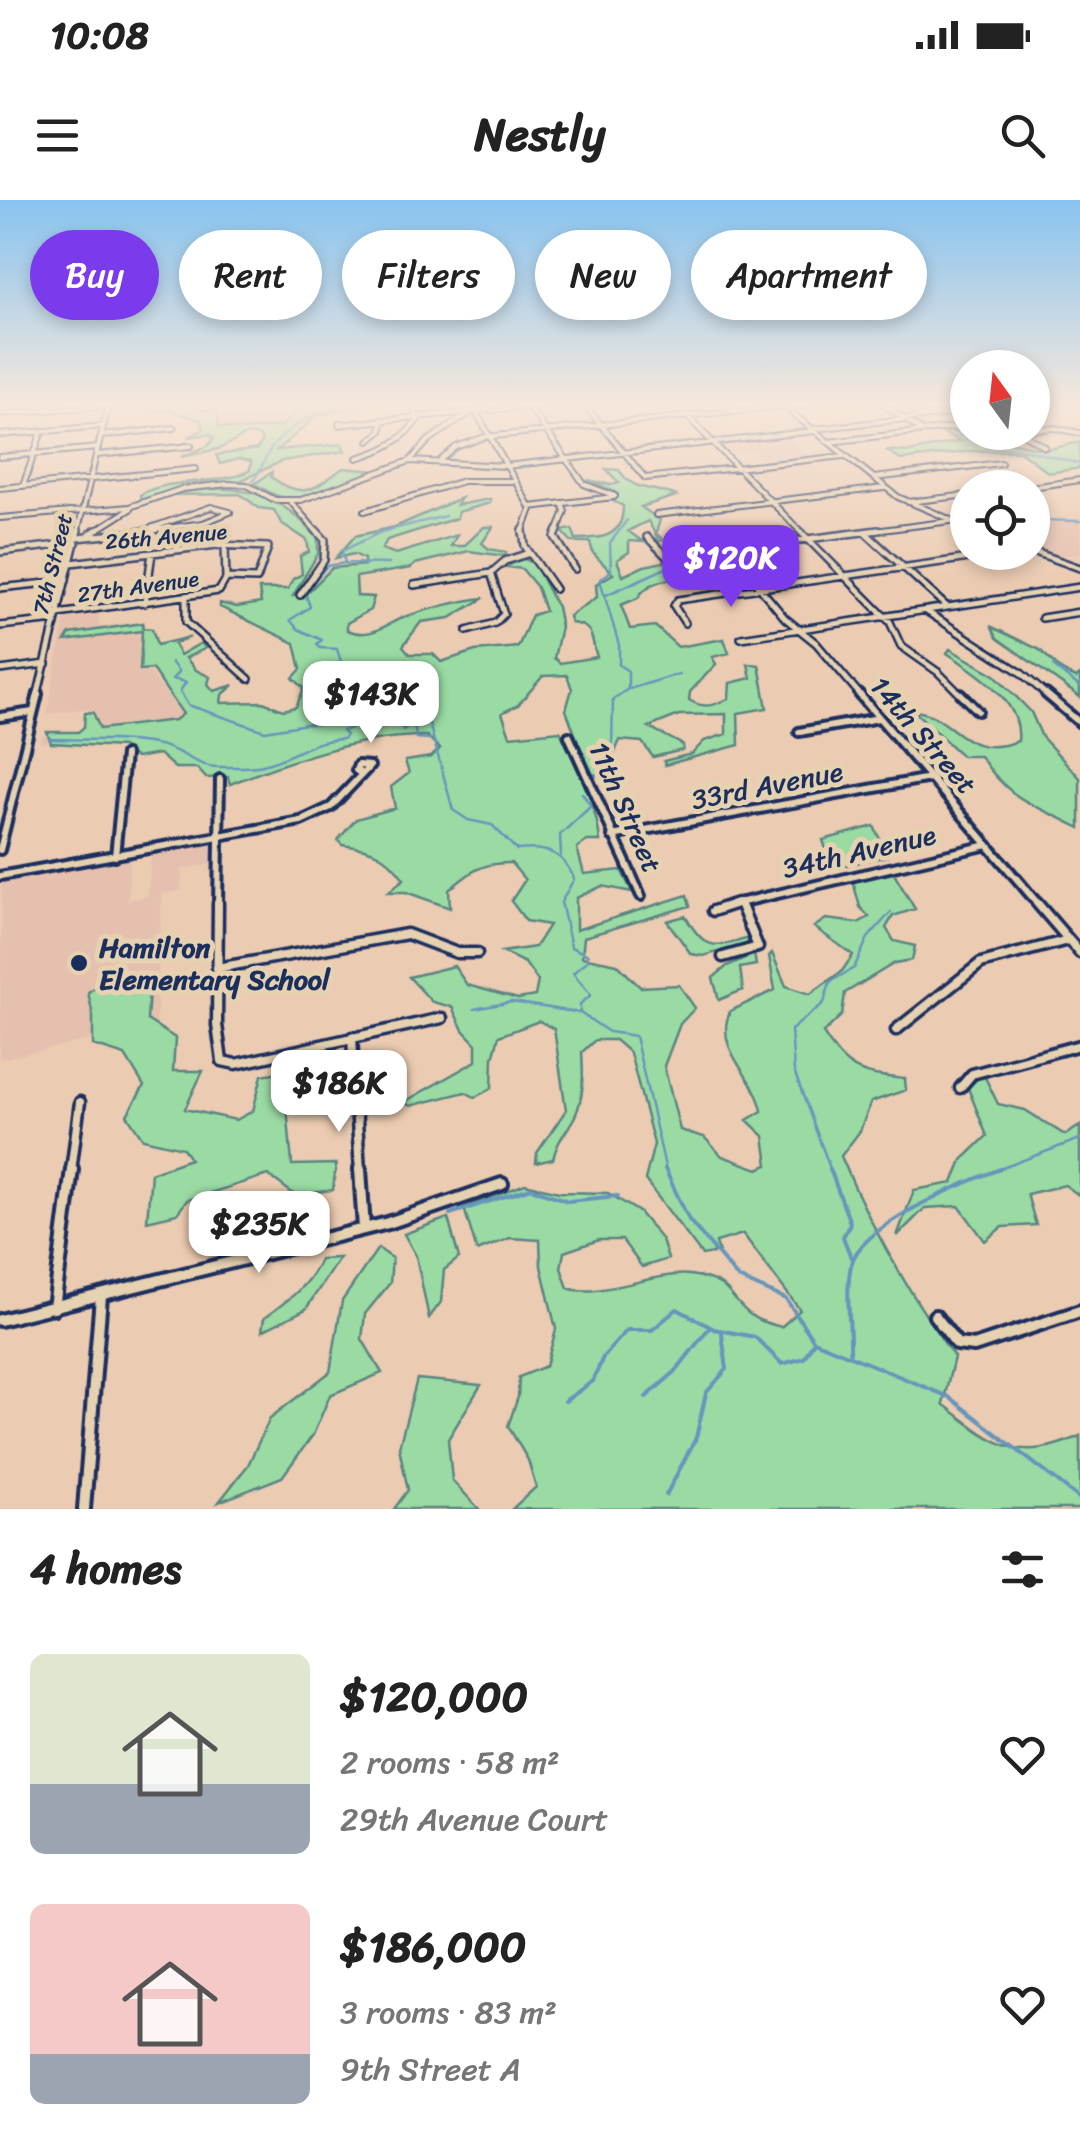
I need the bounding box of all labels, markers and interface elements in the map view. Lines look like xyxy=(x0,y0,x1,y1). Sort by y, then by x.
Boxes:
text: 10:08 xyxy=(50,2,149,69)
text: Nestly xyxy=(475,95,605,175)
icon: menu xyxy=(30,108,85,163)
icon: search xyxy=(995,108,1050,163)
chip: Buy xyxy=(30,230,159,320)
chip: Rent xyxy=(179,230,322,320)
chip: Filters xyxy=(342,230,515,320)
chip: New xyxy=(535,230,671,320)
chip: Apartment xyxy=(691,230,927,320)
north arrow xyxy=(950,350,1050,450)
map controls xyxy=(950,350,1050,570)
button: locate xyxy=(950,470,1050,570)
street label: 7th Street xyxy=(21,509,84,619)
street label: 26th Avenue xyxy=(103,512,229,561)
pin: $120K xyxy=(661,525,801,610)
text: $120K xyxy=(684,529,778,586)
street label: 27th Avenue xyxy=(75,559,202,614)
pin: $143K xyxy=(301,661,441,746)
text: $143K xyxy=(325,665,417,722)
street label: 14th Street xyxy=(858,665,990,806)
street label: 11th Street xyxy=(575,733,676,881)
street label: 33rd Avenue xyxy=(687,747,847,824)
street label: 34th Avenue xyxy=(777,810,941,893)
place label: Hamilton Elementary School xyxy=(99,923,331,1004)
marker: Hamilton Elementary School xyxy=(68,952,90,974)
pin: $186K xyxy=(269,1050,409,1135)
text: $186K xyxy=(293,1054,385,1111)
pin: $235K xyxy=(189,1191,329,1276)
text: $235K xyxy=(211,1195,307,1252)
text: 4 homes xyxy=(30,1532,182,1606)
icon: filters xyxy=(995,1542,1050,1597)
text: $120,000 xyxy=(340,1660,528,1734)
icon: home xyxy=(110,1694,230,1814)
icon: heart xyxy=(995,1727,1050,1782)
text: 2 rooms · 58 m² xyxy=(340,1734,560,1791)
text: 29th Avenue Court xyxy=(340,1791,608,1848)
text: $186,000 xyxy=(340,1910,526,1984)
icon: home xyxy=(110,1944,230,2064)
icon: heart xyxy=(995,1977,1050,2032)
text: 3 rooms · 83 m² xyxy=(340,1984,557,2041)
text: 9th Street A xyxy=(340,2041,521,2098)

